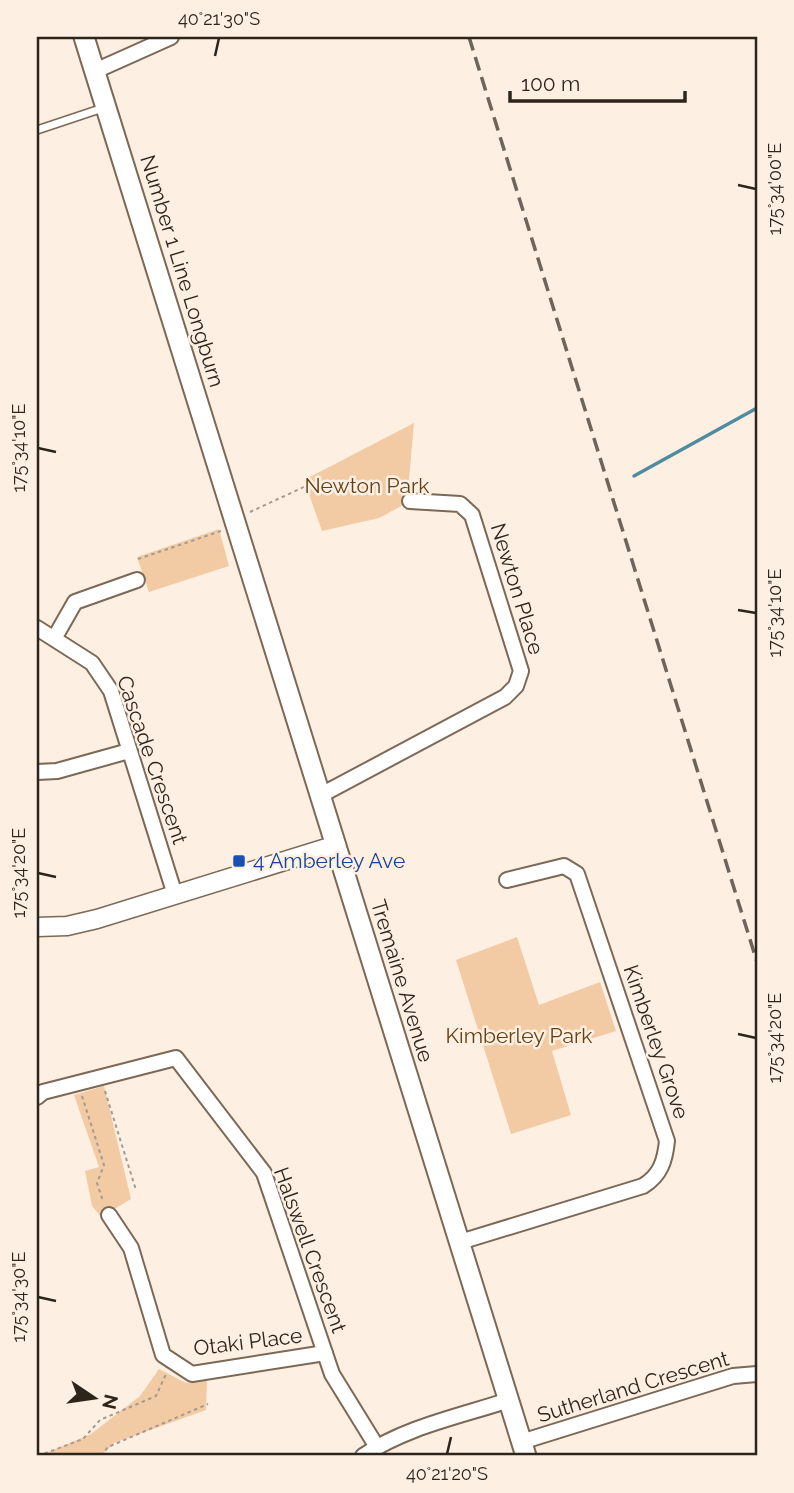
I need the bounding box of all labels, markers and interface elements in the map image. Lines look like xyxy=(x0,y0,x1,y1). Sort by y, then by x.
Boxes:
text: 40°21'30"S xyxy=(178,8,260,29)
scale bar xyxy=(510,60,686,104)
text: 100 m xyxy=(521,71,580,96)
text: 175°34'00"E xyxy=(764,143,785,235)
street label: Number 1 Line Longburn xyxy=(135,152,230,390)
text: 175°34'10"E xyxy=(8,403,29,493)
park label: Newton Park xyxy=(305,473,429,498)
street label: Newton Place xyxy=(486,520,549,658)
text: 175°34'10"E xyxy=(764,568,785,658)
street label: Cascade Crescent xyxy=(112,672,193,847)
text: 175°34'20"E xyxy=(8,828,29,918)
place label: 4 Amberley Ave xyxy=(253,848,405,873)
marker: 4 Amberley Ave xyxy=(231,853,247,869)
street label: Tremaine Avenue xyxy=(366,897,439,1065)
street label: Kimberley Grove xyxy=(618,962,695,1122)
text: 175°34'20"E xyxy=(764,993,785,1083)
park label: Kimberley Park xyxy=(446,1023,592,1048)
street label: Halswell Crescent xyxy=(269,1164,352,1336)
text: 175°34'30"E xyxy=(8,1252,29,1342)
street label: Otaki Place xyxy=(192,1322,304,1361)
street label: Sutherland Crescent xyxy=(534,1345,732,1428)
north arrow xyxy=(60,1364,130,1434)
text: N xyxy=(98,1392,123,1411)
text: 40°21'20"S xyxy=(406,1463,488,1484)

